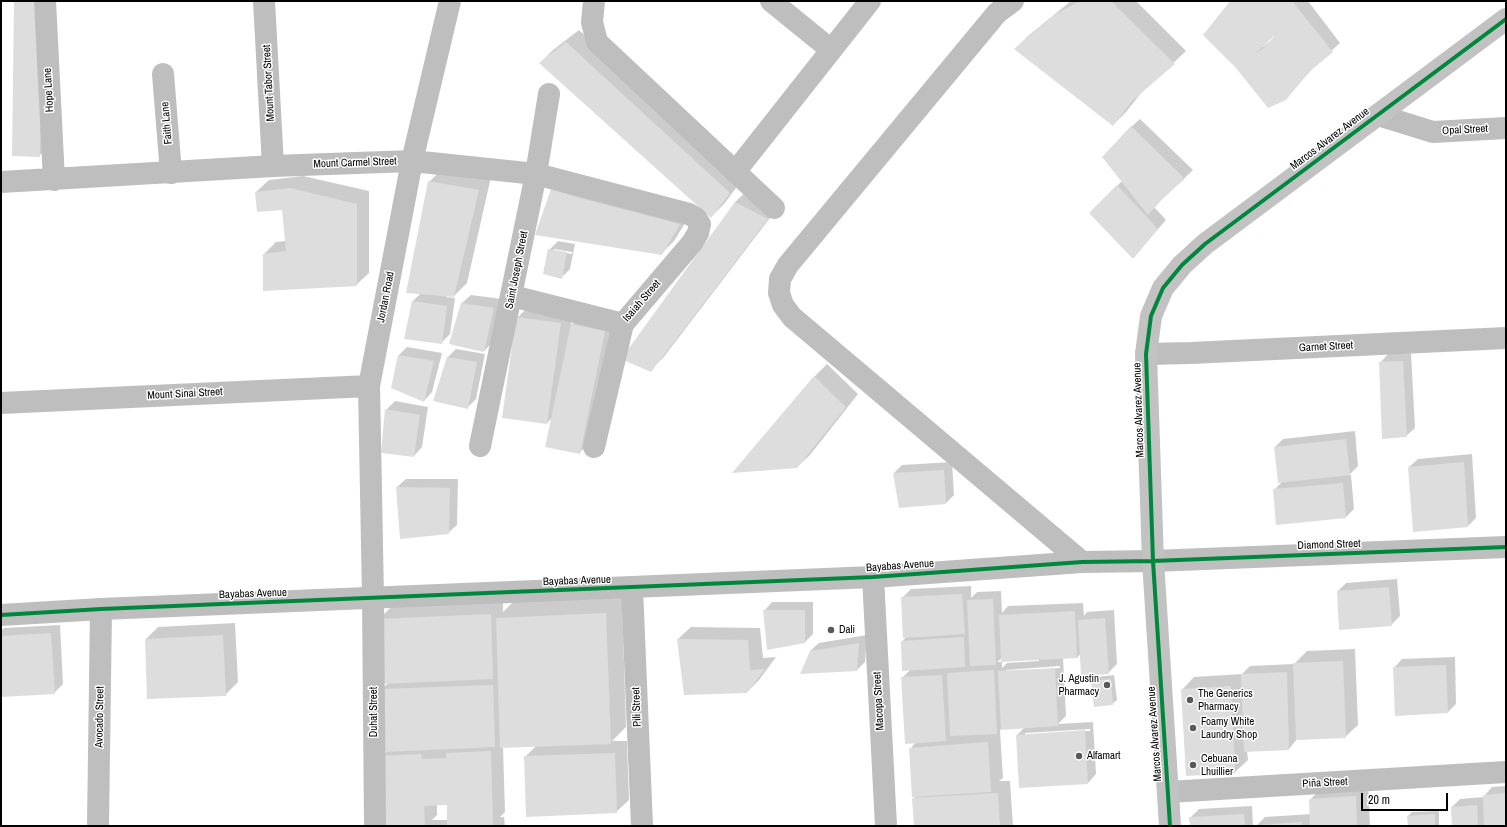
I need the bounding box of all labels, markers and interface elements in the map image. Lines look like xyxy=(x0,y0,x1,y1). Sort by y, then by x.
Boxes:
street label: Mount Tabor Street xyxy=(260,44,278,122)
street label: Hope Lane xyxy=(41,68,57,112)
street label: Faith Lane xyxy=(159,101,175,145)
street label: Marcos Alvarez Avenue xyxy=(1288,105,1372,173)
street label: Opal Street xyxy=(1442,122,1488,138)
street label: Mount Carmel Street xyxy=(313,155,397,171)
street label: Saint Joseph Street xyxy=(503,230,531,310)
street label: Jordan Road xyxy=(375,270,397,324)
street label: Isaiah Street xyxy=(620,277,664,325)
street label: Garnet Street xyxy=(1299,339,1353,355)
street label: Marcos Alvarez Avenue xyxy=(1131,362,1147,458)
street label: Mount Sinai Street xyxy=(147,385,223,403)
street label: Diamond Street xyxy=(1297,537,1361,553)
street label: Bayabas Avenue xyxy=(866,557,934,575)
street label: Bayabas Avenue xyxy=(543,573,611,589)
street label: Bayabas Avenue xyxy=(219,586,287,602)
place label: Dali xyxy=(839,623,855,637)
marker: Dali xyxy=(826,625,836,635)
street label: Macopa Street xyxy=(871,671,887,731)
place label: J. Agustin Pharmacy xyxy=(1058,672,1099,698)
marker: J. Agustin Pharmacy xyxy=(1102,680,1112,690)
street label: Avocado Street xyxy=(93,686,107,748)
street label: Marcos Alvarez Avenue xyxy=(1145,686,1165,782)
street label: Duhat Street xyxy=(367,687,381,737)
street label: Pili Street xyxy=(630,687,644,727)
place label: The Generics Pharmacy xyxy=(1198,687,1253,713)
marker: The Generics Pharmacy xyxy=(1185,695,1195,705)
place label: Foamy White Laundry Shop xyxy=(1201,715,1257,741)
marker: Foamy White Laundry Shop xyxy=(1188,723,1198,733)
place label: Alfamart xyxy=(1087,749,1121,763)
marker: Alfamart xyxy=(1074,751,1084,761)
place label: Cebuana Lhuillier xyxy=(1201,752,1238,778)
marker: Cebuana Lhuillier xyxy=(1188,760,1198,770)
street label: Piña Street xyxy=(1302,775,1348,791)
scale bar xyxy=(1363,785,1450,811)
text: 20 m xyxy=(1368,792,1390,808)

